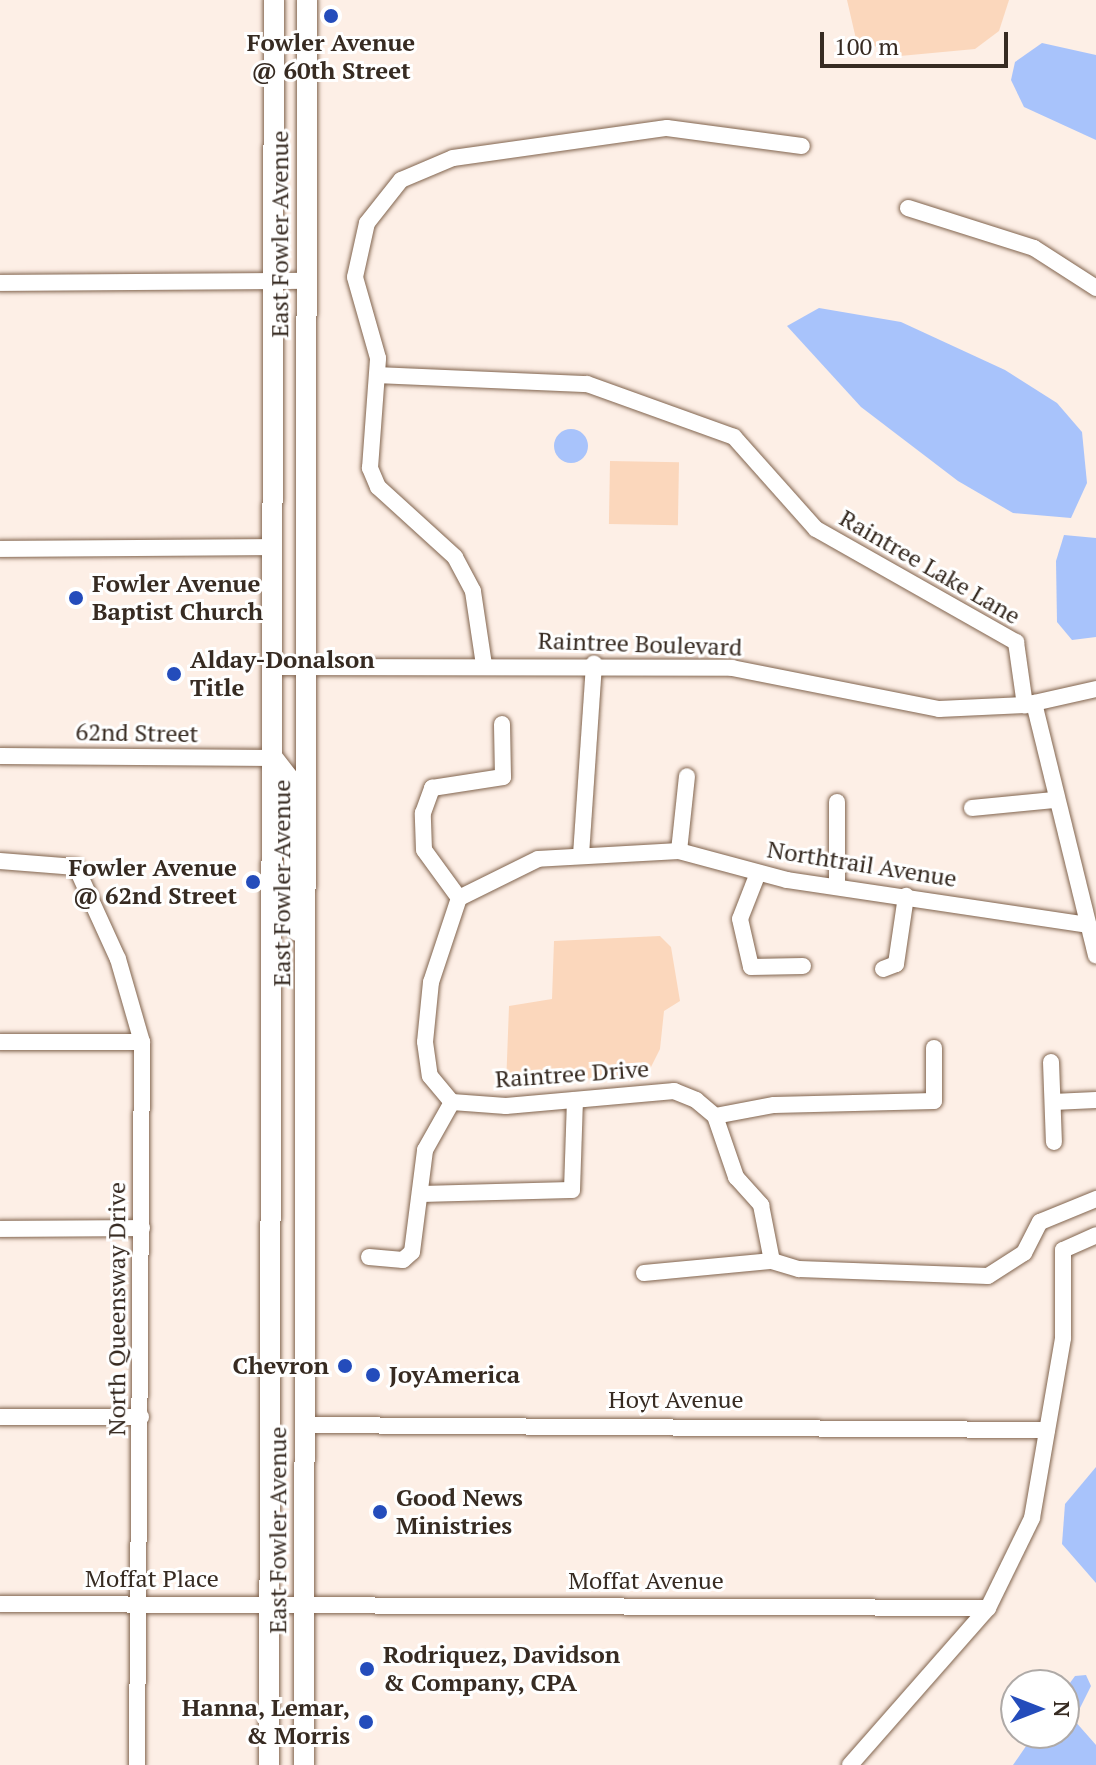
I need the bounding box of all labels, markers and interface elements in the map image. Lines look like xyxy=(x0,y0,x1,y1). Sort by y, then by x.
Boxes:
marker: Fowler Avenue @ 60th Street xyxy=(322,7,340,25)
scale bar xyxy=(824,16,1012,66)
place label: Fowler Avenue @ 60th Street xyxy=(247,29,415,85)
text: 100 m xyxy=(834,30,899,62)
street label: East Fowler Avenue xyxy=(266,130,294,338)
street label: Raintree Lake Lane xyxy=(835,504,1025,630)
place label: Fowler Avenue Baptist Church xyxy=(92,570,263,626)
marker: Fowler Avenue Baptist Church xyxy=(67,589,85,607)
street label: Raintree Boulevard xyxy=(537,626,743,662)
place label: Alday-Donalson Title xyxy=(190,646,375,702)
marker: Alday-Donalson Title xyxy=(165,665,183,683)
street label: 62nd Street xyxy=(75,718,199,748)
street label: East Fowler Avenue xyxy=(268,779,296,987)
street label: Northtrail Avenue xyxy=(765,835,959,893)
place label: Fowler Avenue @ 62nd Street xyxy=(68,854,237,910)
marker: Fowler Avenue @ 62nd Street xyxy=(244,873,262,891)
street label: Raintree Drive xyxy=(494,1054,650,1094)
street label: North Queensway Drive xyxy=(103,1182,131,1436)
place label: Chevron xyxy=(233,1352,329,1380)
marker: Chevron xyxy=(336,1357,354,1375)
place label: JoyAmerica xyxy=(389,1361,520,1389)
marker: JoyAmerica xyxy=(364,1366,382,1384)
street label: Hoyt Avenue xyxy=(608,1386,744,1414)
street label: East Fowler Avenue xyxy=(264,1426,292,1634)
place label: Good News Ministries xyxy=(396,1484,523,1540)
marker: Good News Ministries xyxy=(371,1503,389,1521)
street label: Moffat Place xyxy=(85,1565,219,1593)
street label: Moffat Avenue xyxy=(568,1567,724,1595)
place label: Rodriquez, Davidson & Company, CPA xyxy=(383,1641,621,1697)
marker: Rodriquez, Davidson & Company, CPA xyxy=(358,1660,376,1678)
north arrow xyxy=(1000,1669,1080,1749)
place label: Hanna, Lemar, & Morris xyxy=(181,1694,350,1750)
text: N xyxy=(1048,1701,1077,1717)
marker: Hanna, Lemar, & Morris xyxy=(357,1713,375,1731)

